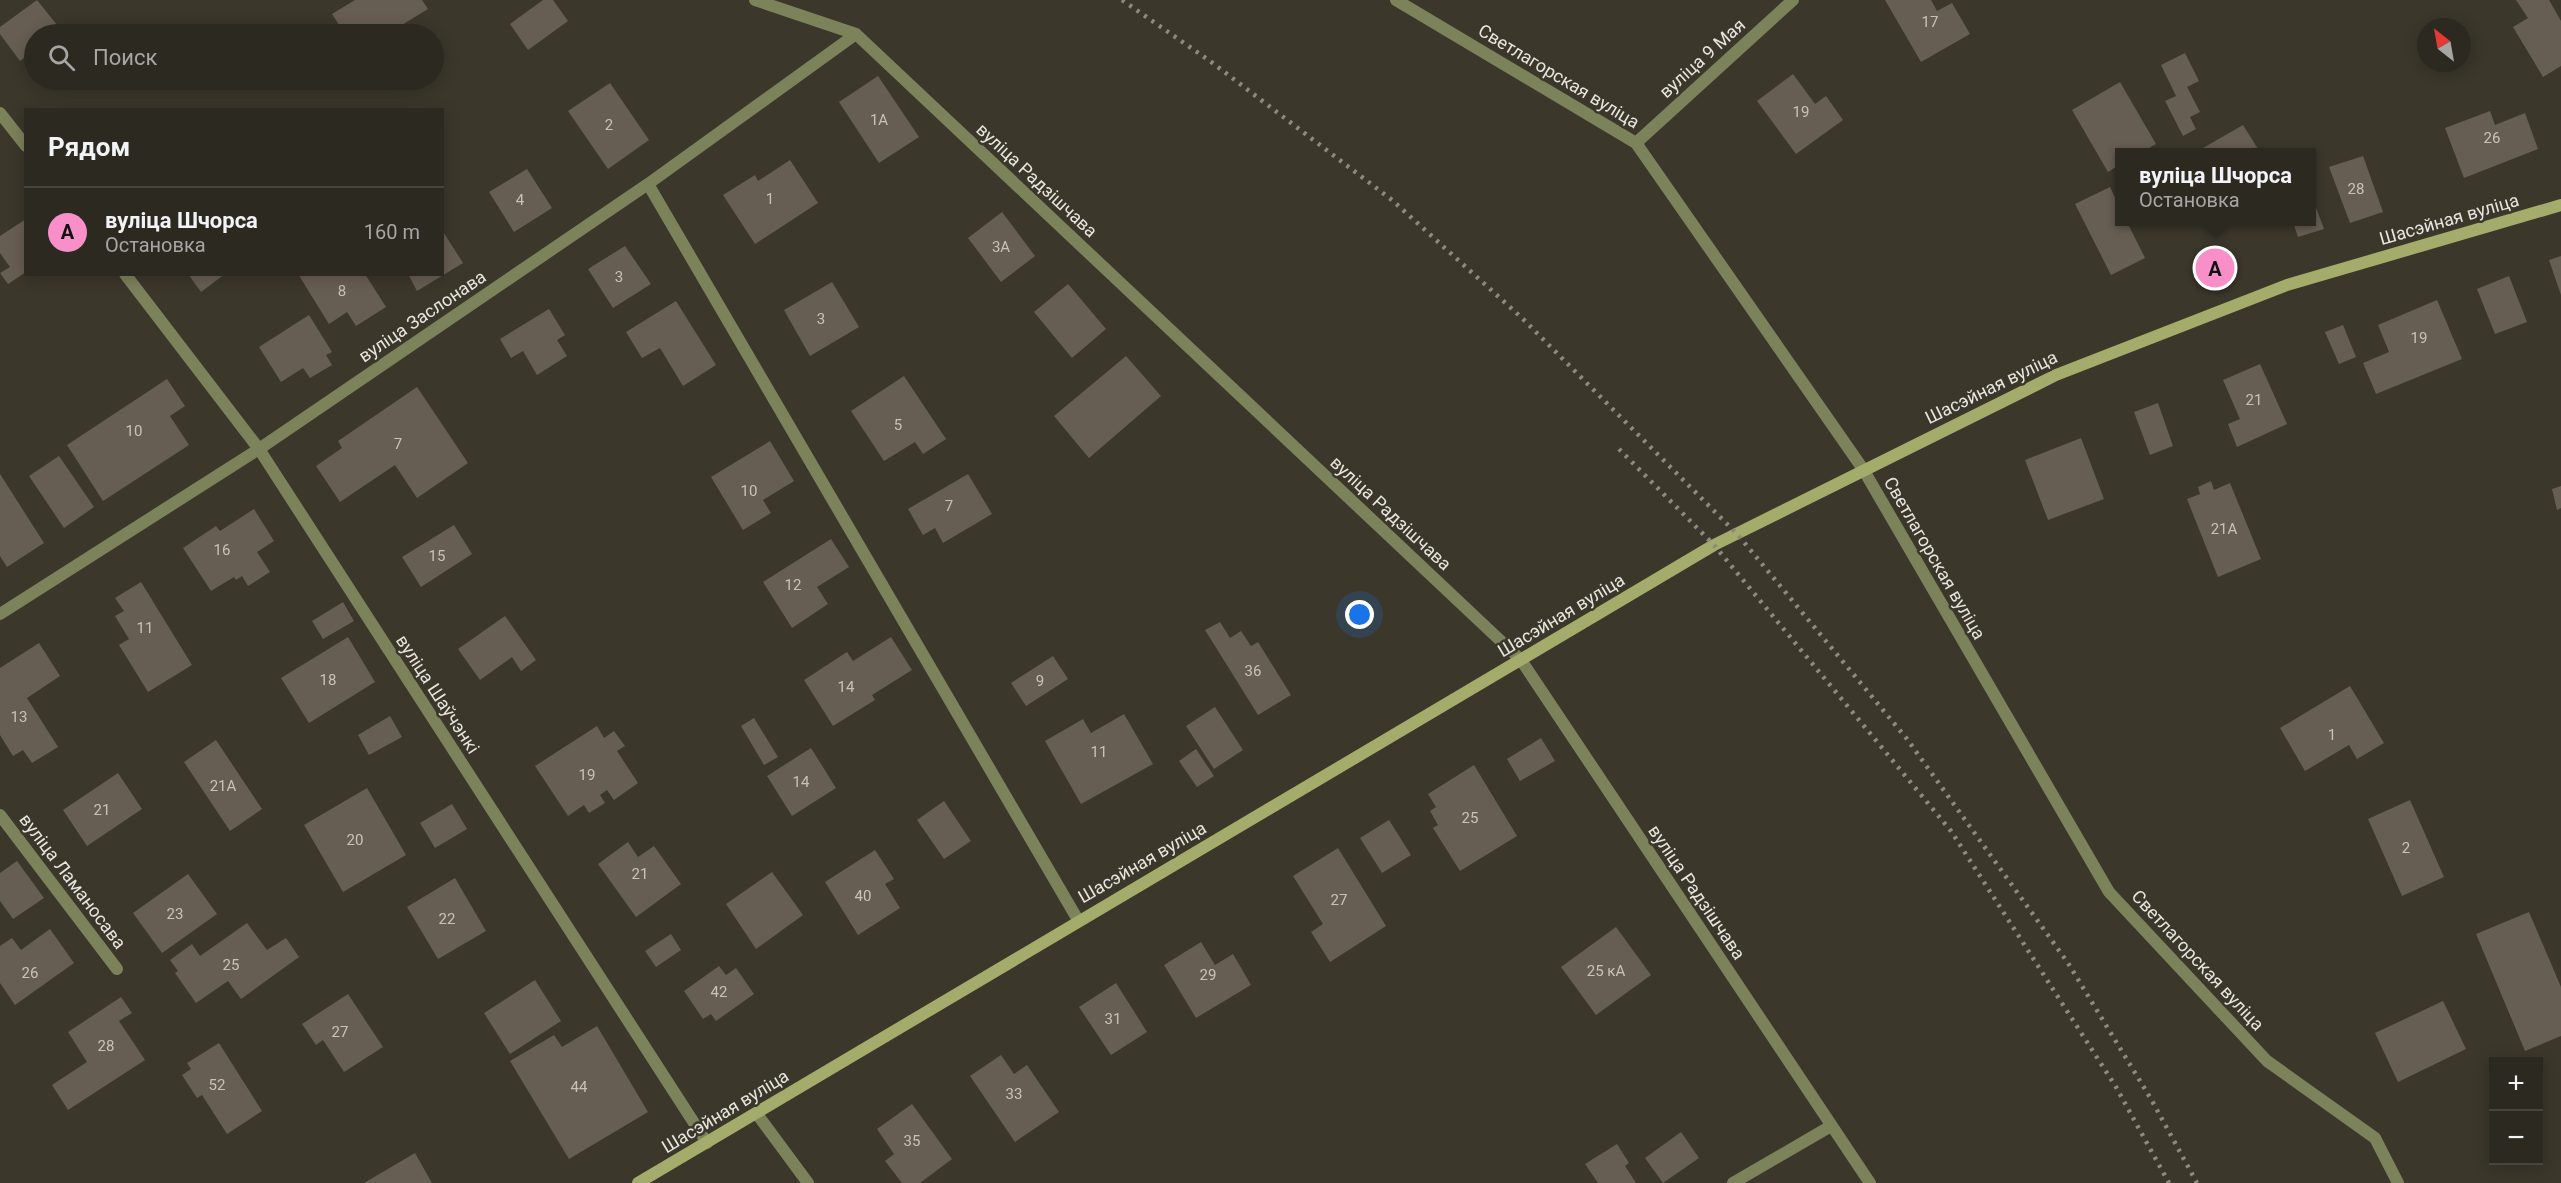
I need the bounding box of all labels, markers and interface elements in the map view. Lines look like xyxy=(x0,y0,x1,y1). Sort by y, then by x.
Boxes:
house number: 17 xyxy=(1922,13,1938,31)
street label: вуліца 9 Мая xyxy=(1655,14,1749,102)
north arrow xyxy=(2417,18,2471,72)
street label: Светлагорская вуліца xyxy=(1475,20,1643,132)
search box xyxy=(24,24,444,90)
icon: search xyxy=(45,41,78,74)
text: Поиск xyxy=(93,45,157,70)
house number: 19 xyxy=(1793,103,1809,121)
house number: 1А xyxy=(870,111,888,129)
house number: 2 xyxy=(605,116,613,134)
street label: вуліца Радзішчава xyxy=(972,119,1102,241)
house number: 26 xyxy=(2484,129,2500,147)
text: Рядом xyxy=(48,132,130,162)
popup xyxy=(2115,148,2316,226)
text: вуліца Шчорса xyxy=(2139,163,2292,188)
house number: 28 xyxy=(2348,180,2364,198)
text: Остановка xyxy=(2139,188,2240,212)
street label: Шасэйная вуліца xyxy=(2377,189,2521,249)
house number: 1 xyxy=(766,190,774,208)
house number: 4 xyxy=(516,191,525,209)
text: вуліца Шчорса xyxy=(105,208,258,233)
text: A xyxy=(61,220,74,244)
text: 160 m xyxy=(364,220,420,244)
text: Остановка xyxy=(105,233,206,257)
house number: 3А xyxy=(992,238,1010,256)
pin: A xyxy=(2196,246,2234,290)
street label: вуліца Заслонава xyxy=(354,266,490,366)
house number: 3 xyxy=(615,268,623,286)
house number: 8 xyxy=(338,282,346,300)
house number: 3 xyxy=(817,310,825,328)
house number: 19 xyxy=(2411,329,2427,347)
street label: Шасэйная вуліца xyxy=(1922,346,2060,428)
house number: 21 xyxy=(2246,391,2262,409)
house number: 5 xyxy=(894,416,902,434)
house number: 10 xyxy=(126,422,142,440)
house number: 7 xyxy=(394,435,402,453)
street label: вуліца Радзішчава xyxy=(1326,452,1456,574)
street label: Светлагорская вуліца xyxy=(1880,473,1990,643)
house number: 10 xyxy=(741,482,757,500)
house number: 7 xyxy=(945,497,953,515)
house number: 21А xyxy=(2211,520,2238,538)
house number: 16 xyxy=(214,541,230,559)
house number: 15 xyxy=(429,547,445,565)
street label: Шасэйная вуліца xyxy=(1494,569,1628,661)
house number: 12 xyxy=(785,576,801,594)
your location xyxy=(1345,600,1374,629)
house number: 11 xyxy=(137,619,153,637)
street label: вуліца Шаўчэнкі xyxy=(392,631,484,757)
house number: 36 xyxy=(1245,662,1261,680)
house number: 18 xyxy=(320,671,336,689)
house number: 9 xyxy=(1036,672,1044,690)
house number: 14 xyxy=(838,678,855,696)
house number: 13 xyxy=(11,708,27,726)
house number: 1 xyxy=(2328,726,2336,744)
house number: 11 xyxy=(1091,743,1107,761)
house number: 19 xyxy=(579,766,595,784)
house number: 14 xyxy=(793,773,810,791)
house number: 21А xyxy=(210,777,237,795)
house number: 21 xyxy=(94,801,110,819)
street label: вуліца Ламаносава xyxy=(15,809,131,953)
house number: 25 xyxy=(1462,809,1478,827)
street label: Шасэйная вуліца xyxy=(1074,817,1210,907)
street label: вуліца Радзішчава xyxy=(1644,821,1750,963)
house number: 20 xyxy=(347,831,363,849)
house number: 2 xyxy=(2402,839,2410,857)
house number: 21 xyxy=(632,865,648,883)
street label: Светлагорская вуліца xyxy=(2127,885,2269,1035)
house number: 40 xyxy=(855,887,871,905)
house number: 27 xyxy=(1331,891,1347,909)
house number: 23 xyxy=(167,905,183,923)
house number: 22 xyxy=(439,910,455,928)
house number: 25 xyxy=(223,956,239,974)
house number: 25 кА xyxy=(1587,962,1625,980)
house number: 26 xyxy=(22,964,38,982)
house number: 29 xyxy=(1200,966,1216,984)
house number: 42 xyxy=(711,983,727,1001)
house number: 31 xyxy=(1105,1010,1121,1028)
house number: 27 xyxy=(332,1023,348,1041)
house number: 28 xyxy=(98,1037,114,1055)
map controls xyxy=(2489,1057,2543,1165)
button: + xyxy=(2489,1057,2543,1111)
street label: Шасэйная вуліца xyxy=(658,1065,792,1157)
house number: 52 xyxy=(209,1076,225,1094)
house number: 44 xyxy=(571,1078,588,1096)
house number: 33 xyxy=(1006,1085,1022,1103)
button: − xyxy=(2489,1111,2543,1165)
house number: 35 xyxy=(904,1132,920,1150)

